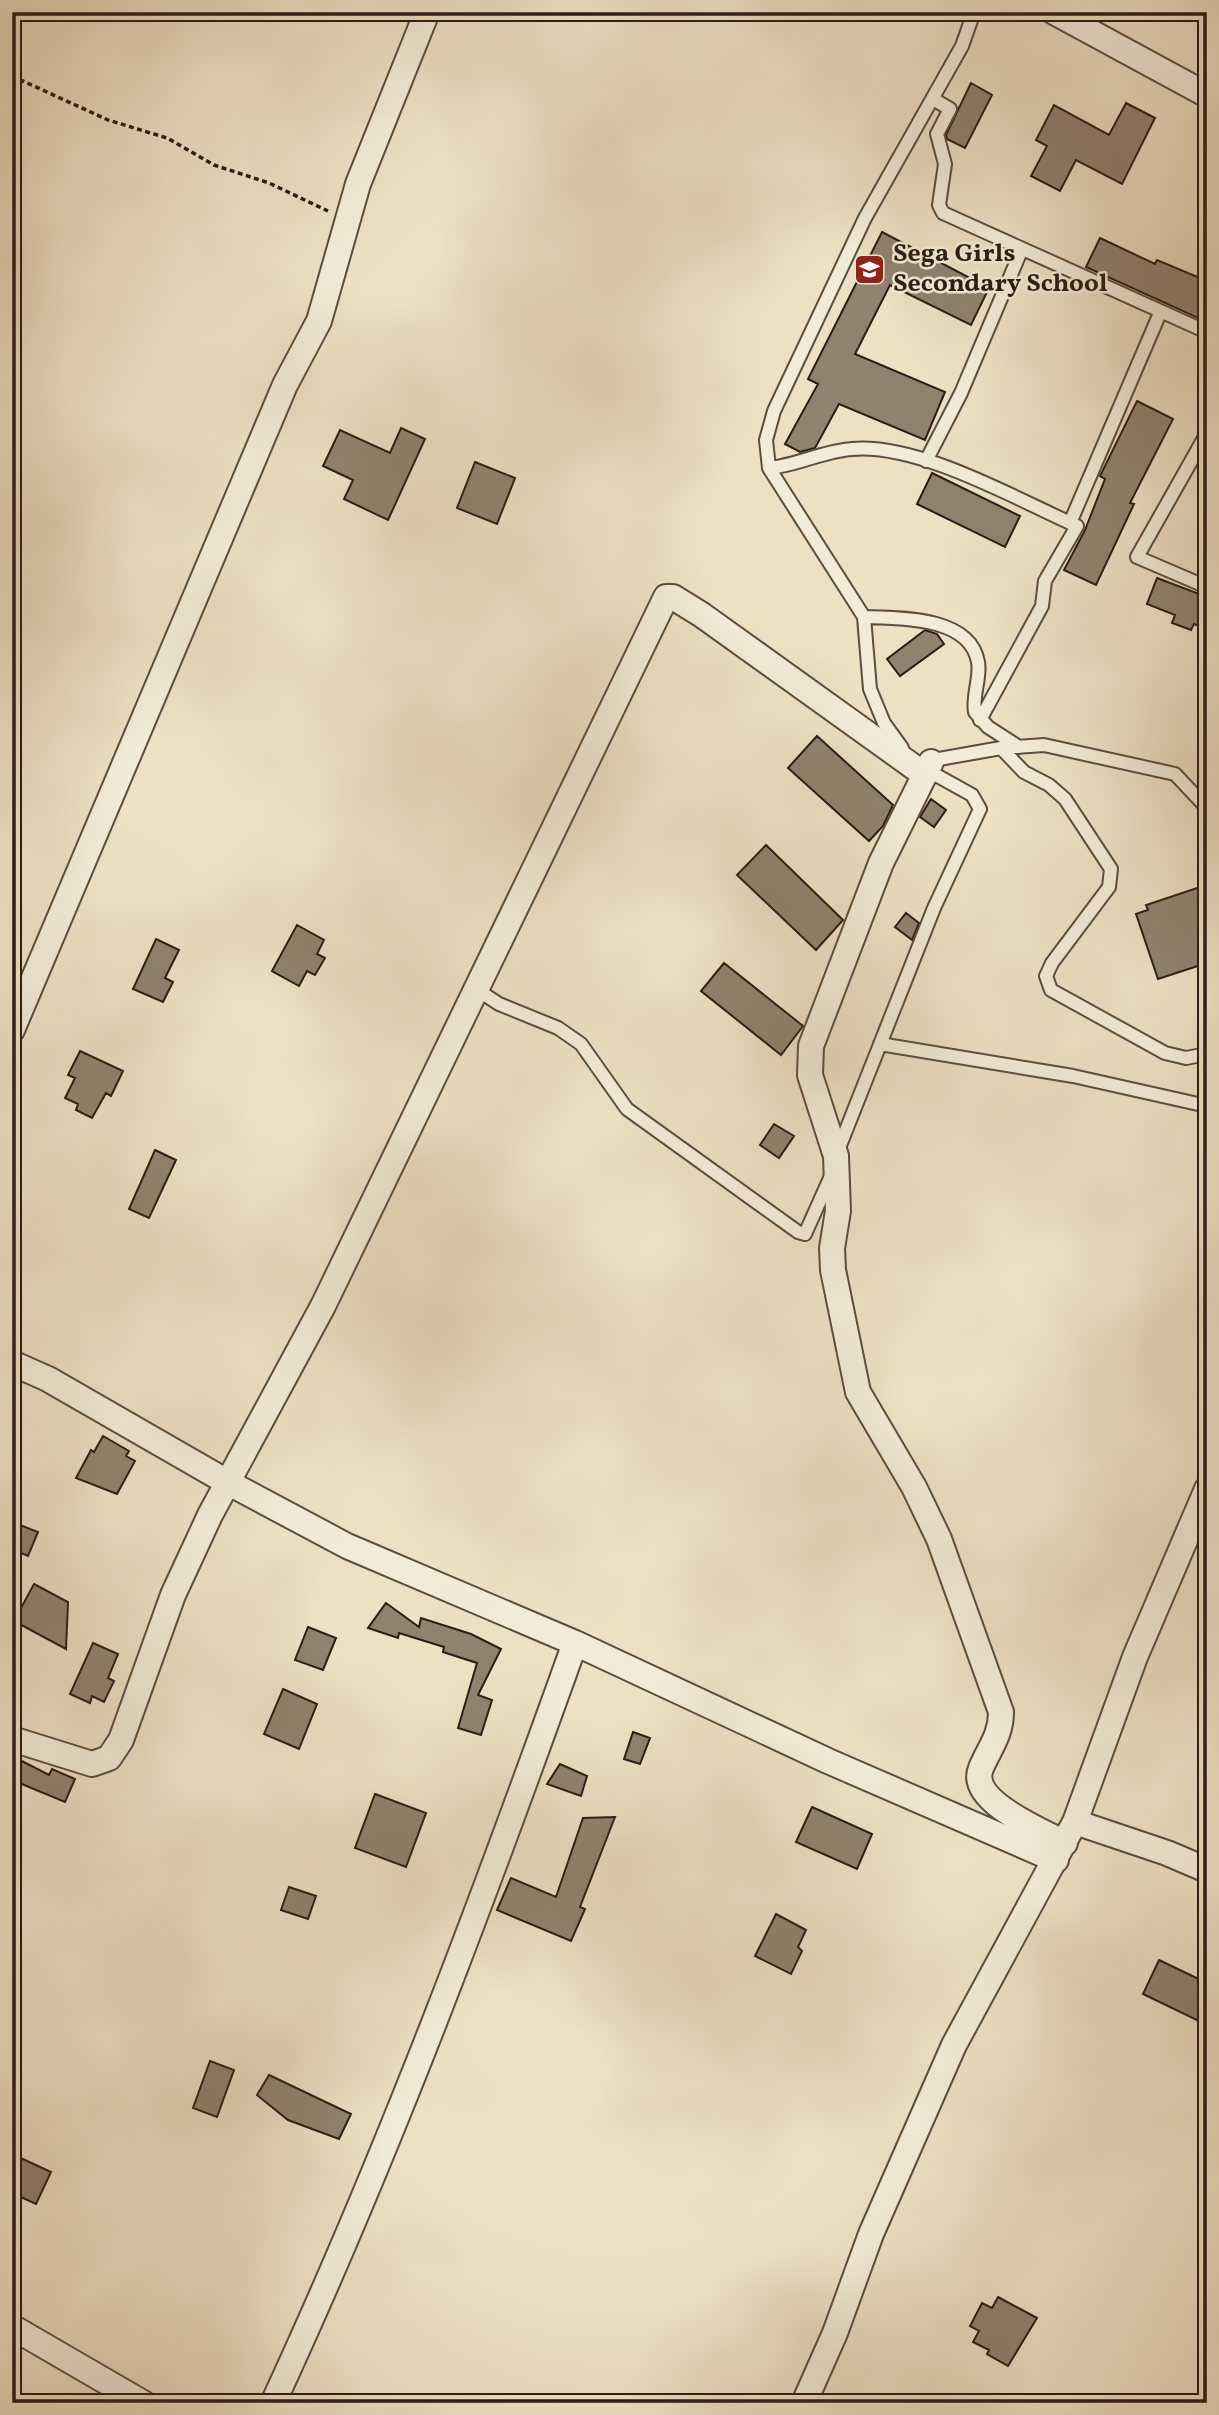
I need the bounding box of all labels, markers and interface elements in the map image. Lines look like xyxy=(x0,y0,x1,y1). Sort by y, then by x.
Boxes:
place label: Sega Girls Secondary School xyxy=(893,236,1108,302)
school or university icon: Sega Girls Secondary School xyxy=(853,252,887,286)

